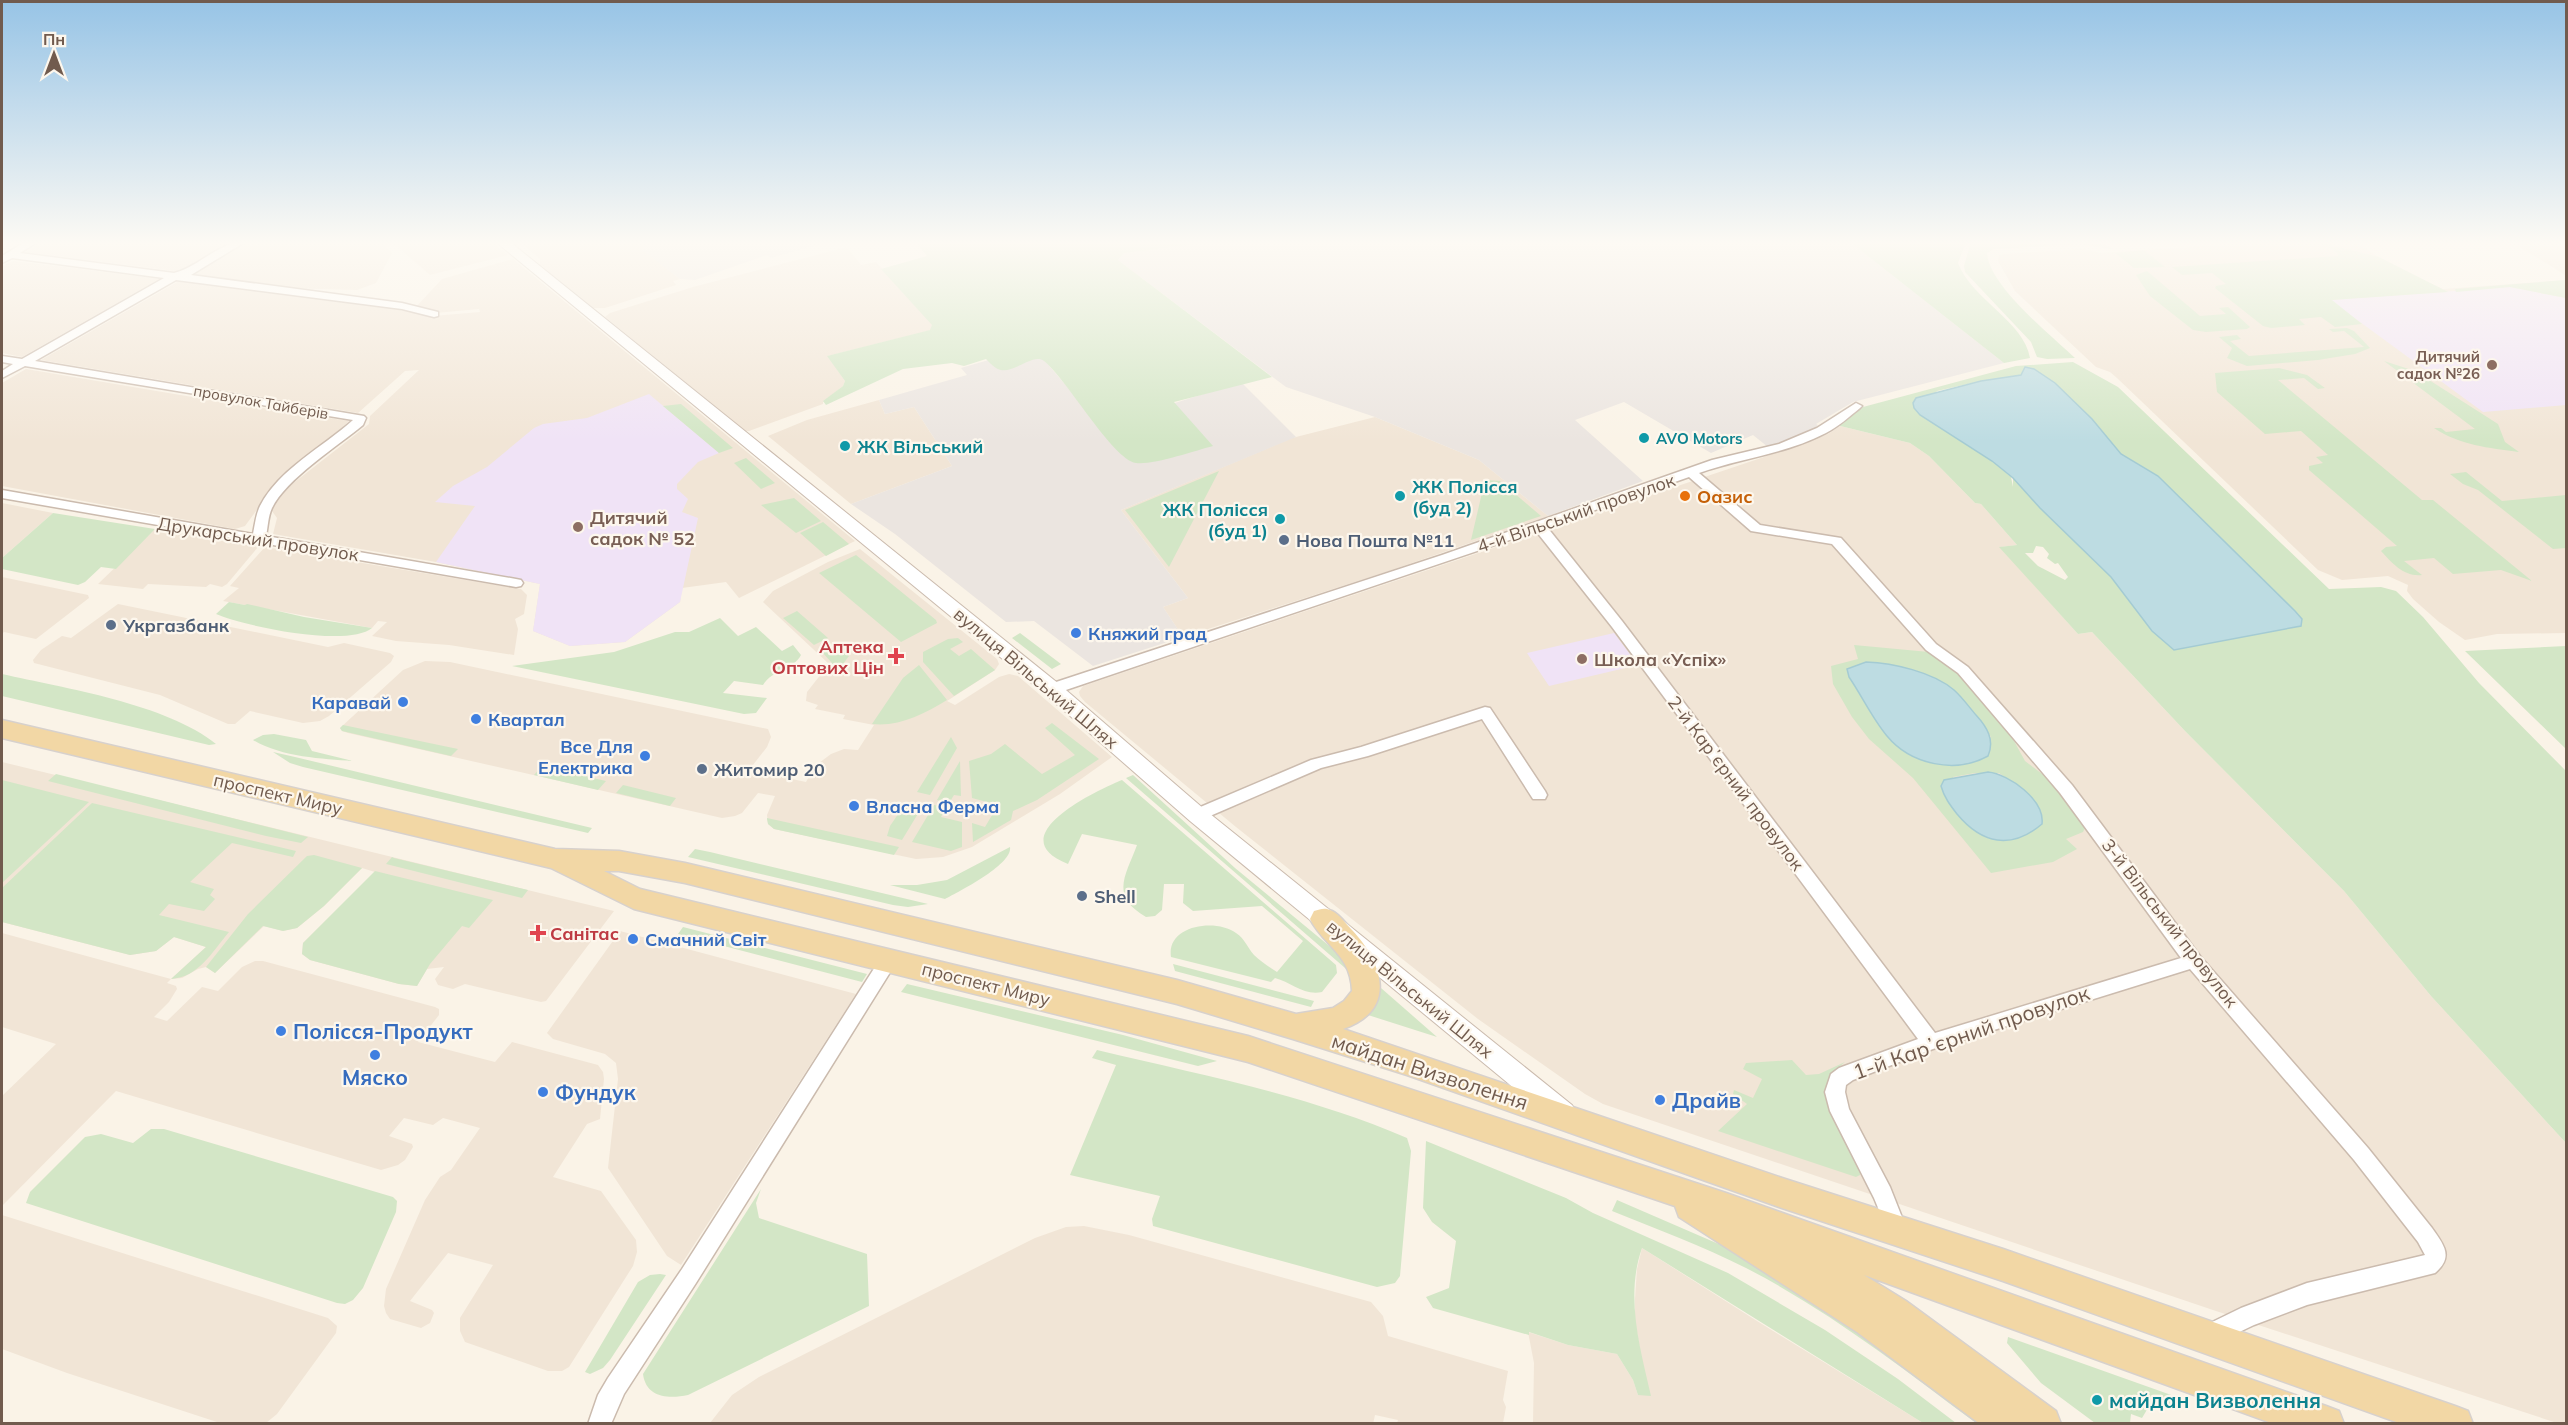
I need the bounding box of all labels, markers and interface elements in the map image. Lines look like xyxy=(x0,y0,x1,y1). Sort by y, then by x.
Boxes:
north arrow xyxy=(24,24,84,84)
text: Пн xyxy=(43,29,65,49)
place label: Дитячий садок №26 xyxy=(2397,347,2480,383)
marker: Дитячий садок №26 xyxy=(2485,358,2499,372)
street label: провулок Тайберів xyxy=(192,381,330,423)
place label: AVO Motors xyxy=(1656,429,1743,448)
marker: AVO Motors xyxy=(1637,431,1651,445)
place label: ЖК Вільський xyxy=(857,435,983,458)
marker: ЖК Вільський xyxy=(838,439,852,453)
street label: 4-й Вільський провулок xyxy=(1474,468,1678,558)
place label: ЖК Полісся (буд 2) xyxy=(1412,475,1518,519)
place label: Оазис xyxy=(1697,485,1753,508)
marker: ЖК Полісся (буд 2) xyxy=(1393,489,1407,503)
marker: Оазис xyxy=(1678,489,1692,503)
place label: ЖК Полісся (буд 1) xyxy=(1162,498,1268,542)
place label: Дитячий садок № 52 xyxy=(590,506,695,550)
street label: Друкарський провулок xyxy=(156,512,361,566)
marker: ЖК Полісся (буд 1) xyxy=(1273,512,1287,526)
marker: Дитячий садок № 52 xyxy=(571,520,585,534)
place label: Нова Пошта №11 xyxy=(1296,529,1454,552)
marker: Нова Пошта №11 xyxy=(1277,533,1291,547)
street label: вулиця Вільський Шлях xyxy=(949,602,1123,754)
place label: Укргазбанк xyxy=(122,614,230,637)
marker: Укргазбанк xyxy=(104,618,118,632)
place label: Княжий град xyxy=(1088,622,1207,645)
marker: Княжий град xyxy=(1069,626,1083,640)
place label: Аптека Оптових Цін xyxy=(772,635,884,679)
place label: Школа «Успіх» xyxy=(1594,648,1726,671)
marker: Аптека Оптових Цін xyxy=(889,649,903,663)
marker: Школа «Успіх» xyxy=(1575,652,1589,666)
place label: Каравай xyxy=(311,691,391,714)
street label: 2-й Карʼєрний провулок xyxy=(1663,691,1809,875)
marker: Каравай xyxy=(396,695,410,709)
place label: Квартал xyxy=(488,708,565,731)
marker: Квартал xyxy=(469,712,483,726)
place label: Все Для Електрика xyxy=(538,735,633,779)
marker: Все Для Електрика xyxy=(638,749,652,763)
place label: Житомир 20 xyxy=(714,758,825,781)
marker: Житомир 20 xyxy=(695,762,709,776)
street label: проспект Миру xyxy=(211,768,345,820)
place label: Власна Ферма xyxy=(866,795,999,818)
marker: Власна Ферма xyxy=(847,799,861,813)
street label: 3-й Вільський провулок xyxy=(2097,834,2243,1012)
place label: Shell xyxy=(1094,885,1136,908)
marker: Shell xyxy=(1075,889,1089,903)
street label: вулиця Вільський Шлях xyxy=(1322,915,1498,1063)
place label: Санітас xyxy=(550,922,619,945)
marker: Санітас xyxy=(531,926,545,940)
place label: Смачний Світ xyxy=(645,928,767,951)
marker: Смачний Світ xyxy=(626,932,640,946)
street label: проспект Миру xyxy=(920,957,1053,1011)
street label: 1-й Карʼєрний провулок xyxy=(1849,979,2093,1085)
place label: Полісся-Продукт xyxy=(293,1018,473,1044)
marker: Полісся-Продукт xyxy=(274,1024,288,1038)
street label: майдан Визволення xyxy=(1329,1027,1531,1115)
marker: Мяско xyxy=(368,1048,382,1062)
place label: Мяско xyxy=(342,1064,408,1090)
place label: Фундук xyxy=(555,1079,637,1105)
marker: Фундук xyxy=(536,1085,550,1099)
place label: Драйв xyxy=(1672,1087,1741,1113)
marker: Драйв xyxy=(1653,1093,1667,1107)
place label: майдан Визволення xyxy=(2109,1387,2321,1413)
marker: майдан Визволення xyxy=(2090,1393,2104,1407)

